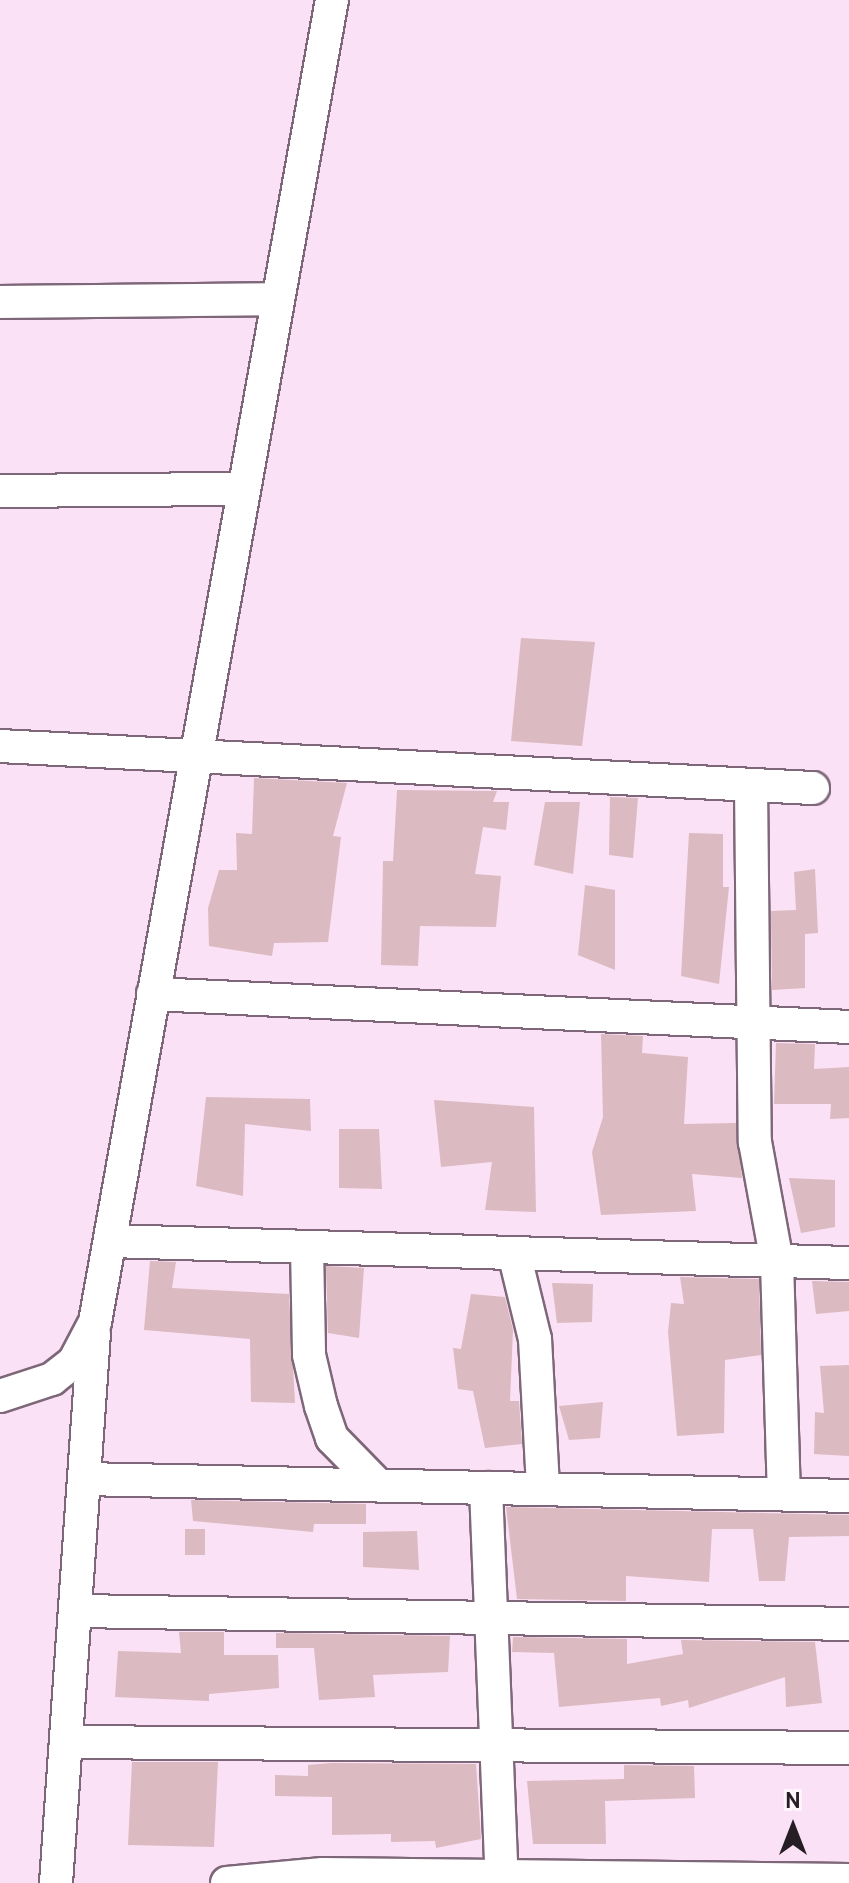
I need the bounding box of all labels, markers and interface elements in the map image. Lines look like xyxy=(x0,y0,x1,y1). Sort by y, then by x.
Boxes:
north arrow xyxy=(753,1787,833,1867)
text: N xyxy=(785,1789,801,1816)

